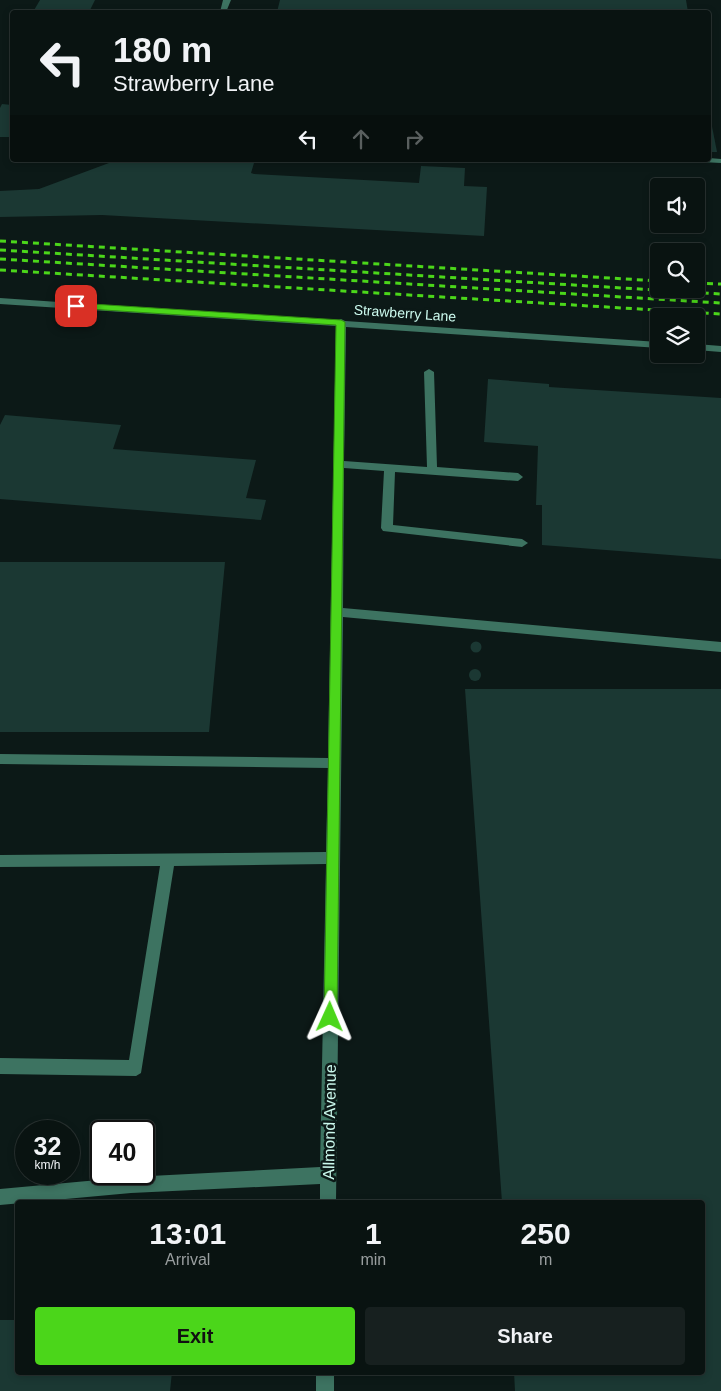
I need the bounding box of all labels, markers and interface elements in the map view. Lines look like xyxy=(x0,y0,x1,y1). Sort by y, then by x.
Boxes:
icon: left xyxy=(30,30,95,95)
text: 180 m xyxy=(113,30,212,69)
text: Strawberry Lane xyxy=(113,71,274,96)
icon: left xyxy=(294,125,322,153)
icon: ahead xyxy=(347,125,375,153)
icon: right xyxy=(400,125,428,153)
map controls xyxy=(650,178,705,363)
button: sound xyxy=(650,178,705,233)
button: search xyxy=(650,243,705,298)
pin xyxy=(55,285,97,327)
icon: arrive xyxy=(62,292,90,320)
street label: Strawberry Lane xyxy=(353,301,457,325)
button: layers xyxy=(650,308,705,363)
position arrow xyxy=(303,990,355,1042)
street label: Allmond Avenue xyxy=(320,1064,339,1180)
speed limit sign: 40 xyxy=(90,1120,155,1185)
text: 32 xyxy=(34,1132,61,1160)
text: km/h xyxy=(34,1158,61,1172)
text: 13:01 xyxy=(149,1217,226,1250)
text: 1 xyxy=(365,1217,382,1250)
text: 250 xyxy=(521,1217,571,1250)
text: Arrival xyxy=(165,1251,210,1268)
text: min xyxy=(360,1251,386,1268)
text: m xyxy=(539,1251,552,1268)
button: Exit xyxy=(35,1307,355,1365)
button: Share xyxy=(365,1307,685,1365)

